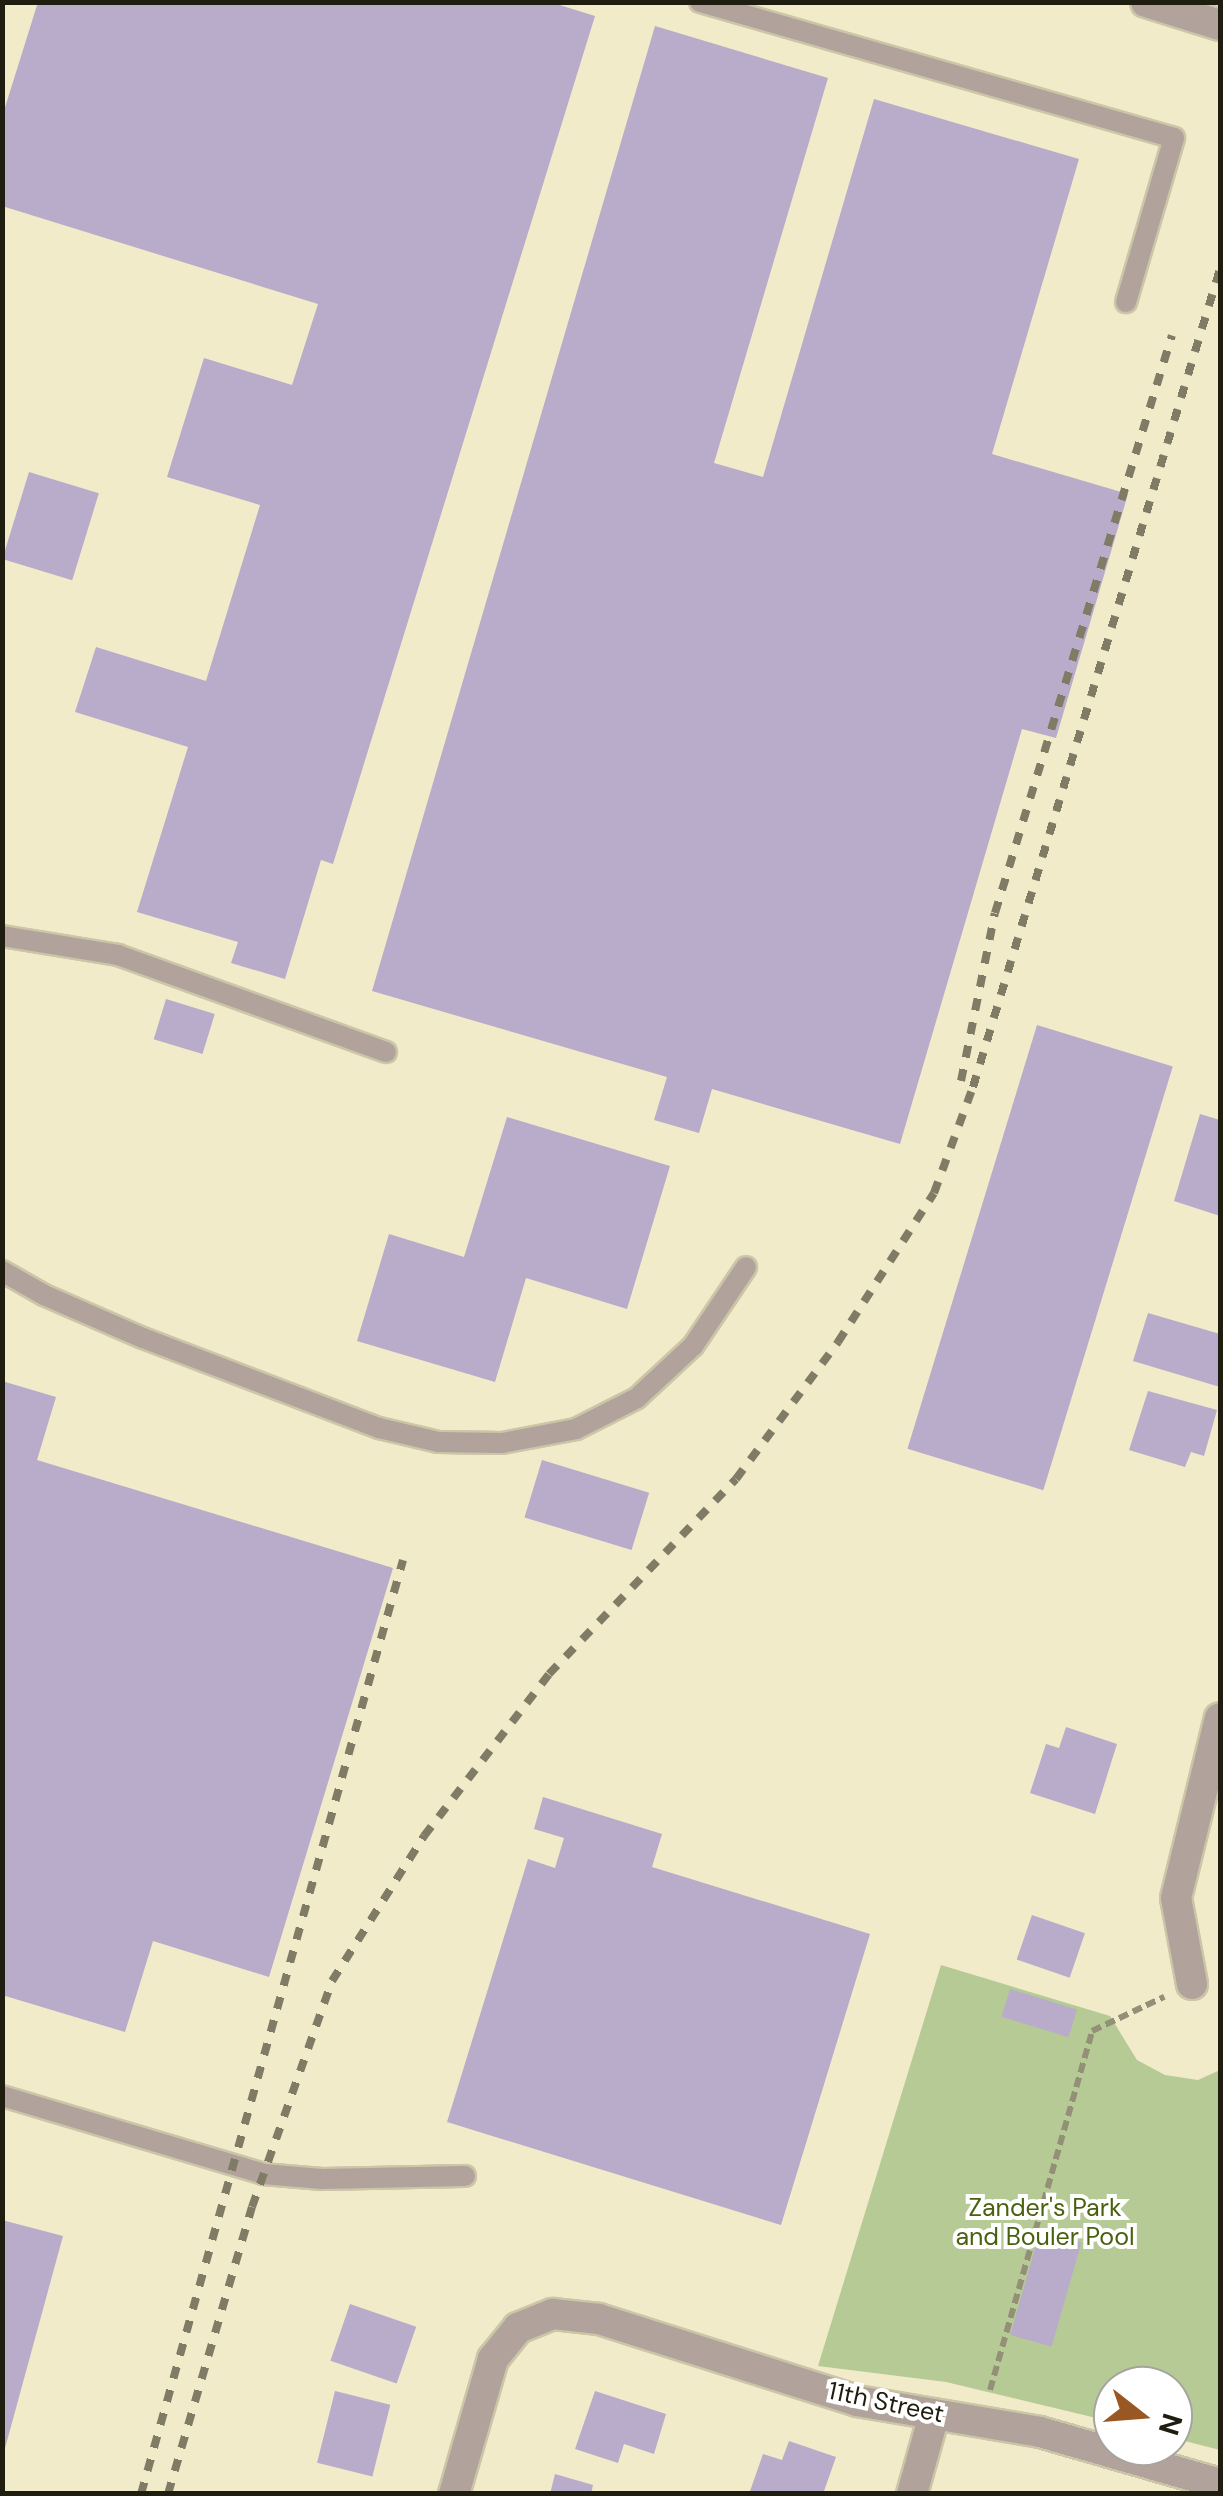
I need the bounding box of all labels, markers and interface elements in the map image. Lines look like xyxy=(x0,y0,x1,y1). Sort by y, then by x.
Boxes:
park label: Zander's Park and Bouler Pool xyxy=(955,2194,1135,2253)
north arrow xyxy=(1093,2366,1193,2466)
street label: 11th Street xyxy=(826,2376,946,2430)
text: N xyxy=(1150,2409,1191,2439)

